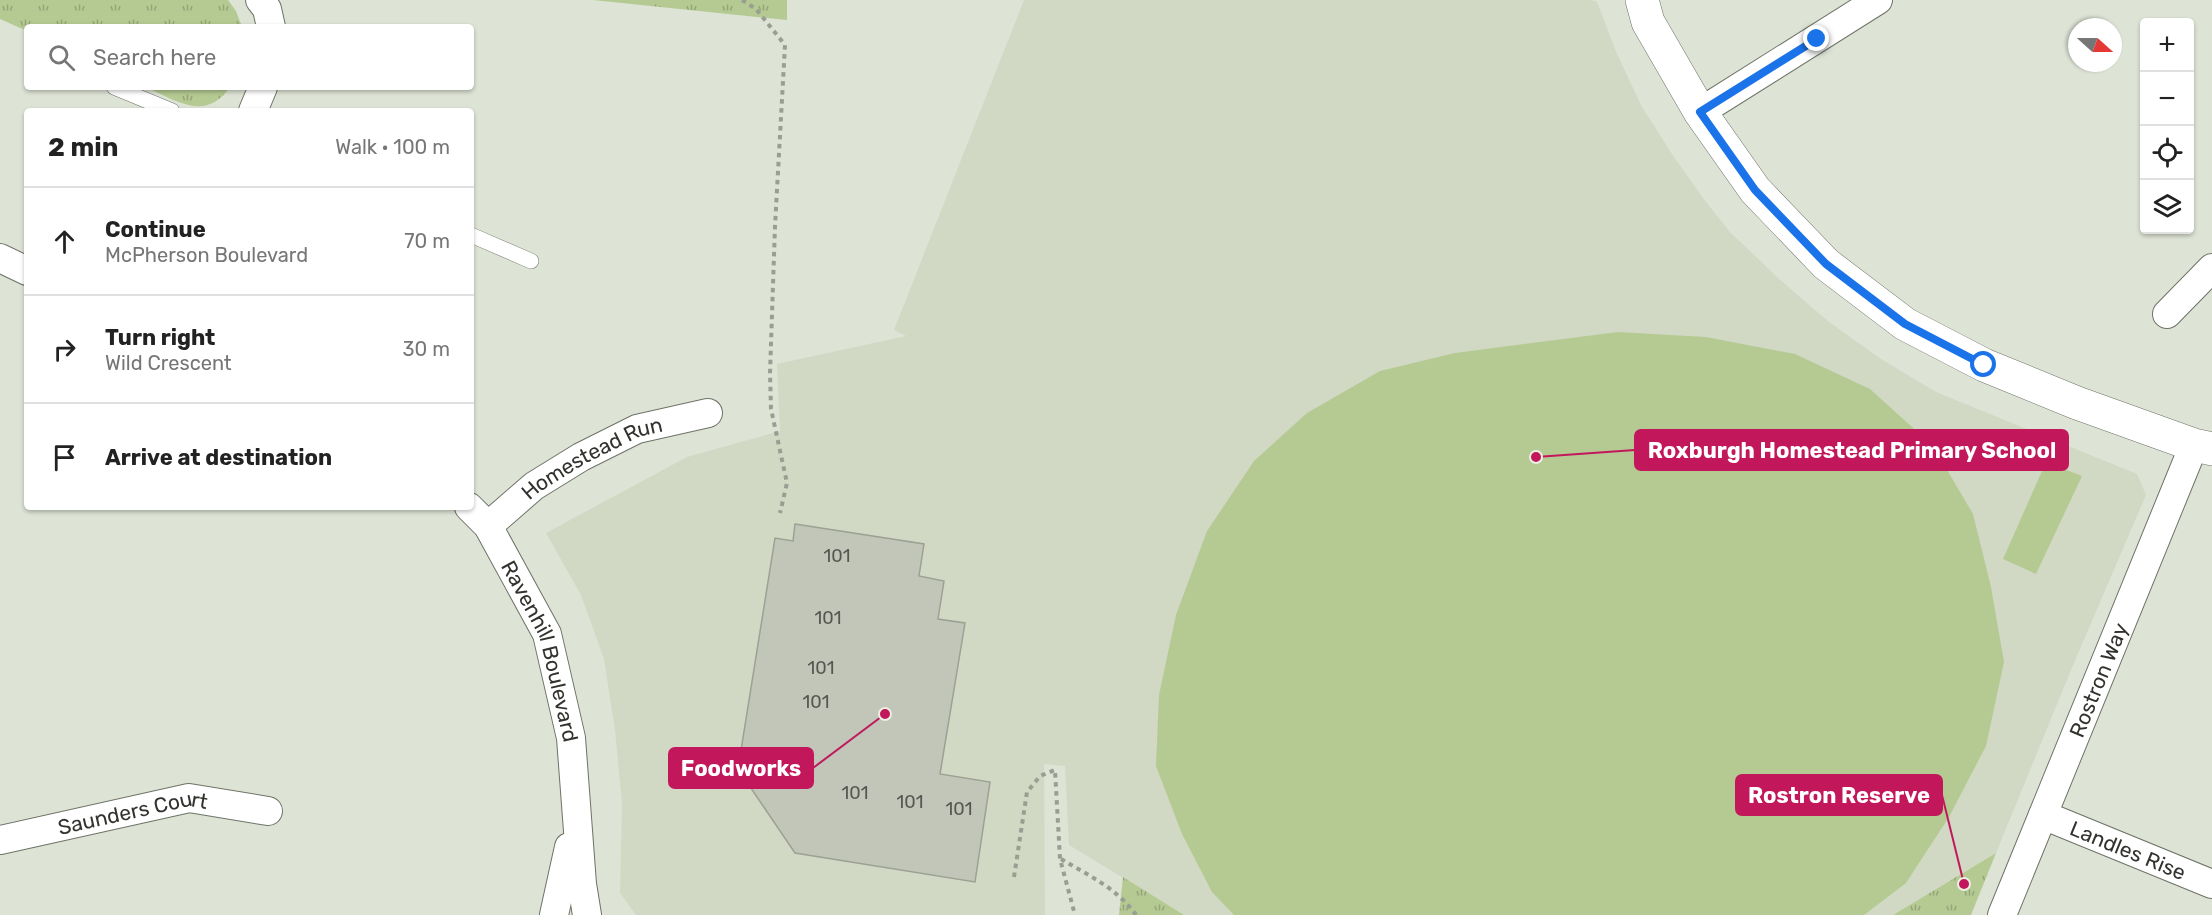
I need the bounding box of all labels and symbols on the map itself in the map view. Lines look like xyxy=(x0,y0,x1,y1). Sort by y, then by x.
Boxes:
north arrow xyxy=(2068,18,2122,72)
route end xyxy=(1803,25,1829,51)
route start xyxy=(1970,351,1996,377)
street label: Homestead Run xyxy=(516,411,665,504)
callout: Roxburgh Homestead Primary School xyxy=(1635,430,2068,470)
text: Roxburgh Homestead Primary School xyxy=(1648,437,2056,464)
house number: 101 xyxy=(824,545,850,567)
street label: Ravenhill Boulevard xyxy=(497,556,584,744)
house number: 101 xyxy=(815,607,841,629)
street label: Rostron Way xyxy=(2064,619,2133,741)
house number: 101 xyxy=(808,657,834,679)
house number: 101 xyxy=(803,691,829,713)
callout: Foodworks xyxy=(669,748,813,788)
text: Foodworks xyxy=(681,755,801,782)
callout: Rostron Reserve xyxy=(1736,775,1942,815)
house number: 101 xyxy=(842,782,868,804)
text: Rostron Reserve xyxy=(1748,782,1930,809)
street label: Saunders Court xyxy=(55,785,210,839)
house number: 101 xyxy=(897,791,923,813)
house number: 101 xyxy=(946,798,972,820)
street label: Landles Rise xyxy=(2067,815,2190,885)

